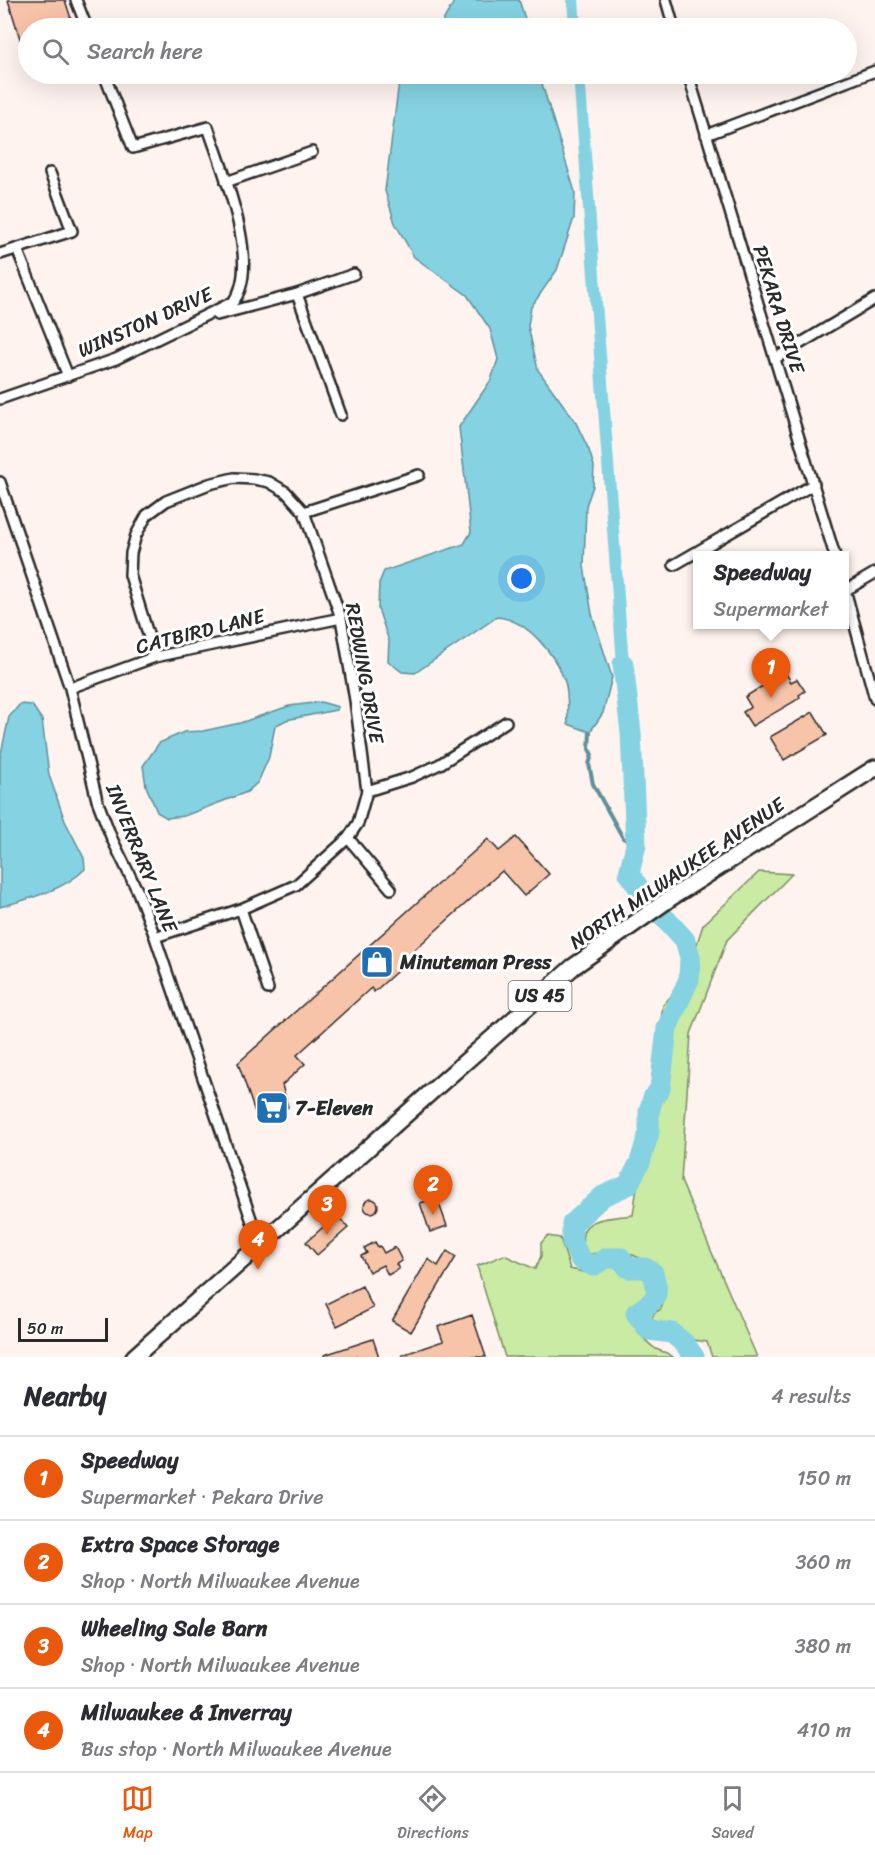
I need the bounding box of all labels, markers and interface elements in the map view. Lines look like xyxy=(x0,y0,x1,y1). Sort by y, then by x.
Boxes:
search box xyxy=(18,18,857,84)
text: Search here xyxy=(87,32,203,71)
icon: search xyxy=(39,35,72,68)
street label: PEKARA DRIVE xyxy=(742,241,815,379)
street label: WINSTON DRIVE xyxy=(72,276,220,368)
popup xyxy=(693,551,849,629)
text: Speedway xyxy=(714,553,811,592)
your location xyxy=(507,564,536,593)
text: Supermarket xyxy=(714,592,828,627)
street label: CATBIRD LANE xyxy=(132,598,270,664)
street label: REDWING DRIVE xyxy=(335,600,394,748)
pin: 1 xyxy=(752,648,790,698)
street label: INVERRARY LANE xyxy=(95,778,188,940)
street label: NORTH MILWAUKEE AVENUE xyxy=(562,787,794,959)
shop icon: Minuteman Press xyxy=(359,944,395,980)
place label: Minuteman Press xyxy=(399,945,552,980)
road number: US 45 xyxy=(508,981,572,1011)
supermarket icon: 7-Eleven xyxy=(254,1090,290,1126)
place label: 7-Eleven xyxy=(295,1091,373,1126)
pin: 2 xyxy=(414,1166,452,1215)
pin: 3 xyxy=(308,1186,346,1235)
pin: 4 xyxy=(238,1220,278,1270)
text: 50 m xyxy=(27,1314,63,1343)
scale bar xyxy=(18,1315,108,1342)
text: Nearby xyxy=(24,1373,106,1419)
text: 4 results xyxy=(771,1379,851,1414)
text: Speedway xyxy=(81,1441,178,1480)
text: 1 xyxy=(39,1461,48,1496)
text: 150 m xyxy=(797,1461,851,1496)
text: Supermarket · Pekara Drive xyxy=(81,1480,323,1515)
text: Extra Space Storage xyxy=(81,1525,279,1564)
text: 2 xyxy=(38,1545,49,1580)
text: 360 m xyxy=(795,1545,851,1580)
text: Shop · North Milwaukee Avenue xyxy=(81,1564,360,1599)
text: Wheeling Sale Barn xyxy=(81,1609,267,1648)
text: 3 xyxy=(38,1629,49,1664)
text: 380 m xyxy=(795,1629,851,1664)
text: Shop · North Milwaukee Avenue xyxy=(81,1648,360,1683)
text: Milwaukee & Inverray xyxy=(81,1693,292,1732)
text: 4 xyxy=(37,1713,50,1748)
text: 410 m xyxy=(797,1713,851,1748)
text: Bus stop · North Milwaukee Avenue xyxy=(81,1732,392,1767)
tab: Map xyxy=(121,1782,154,1847)
tab: Directions xyxy=(397,1782,469,1847)
tab: Saved xyxy=(711,1782,754,1847)

